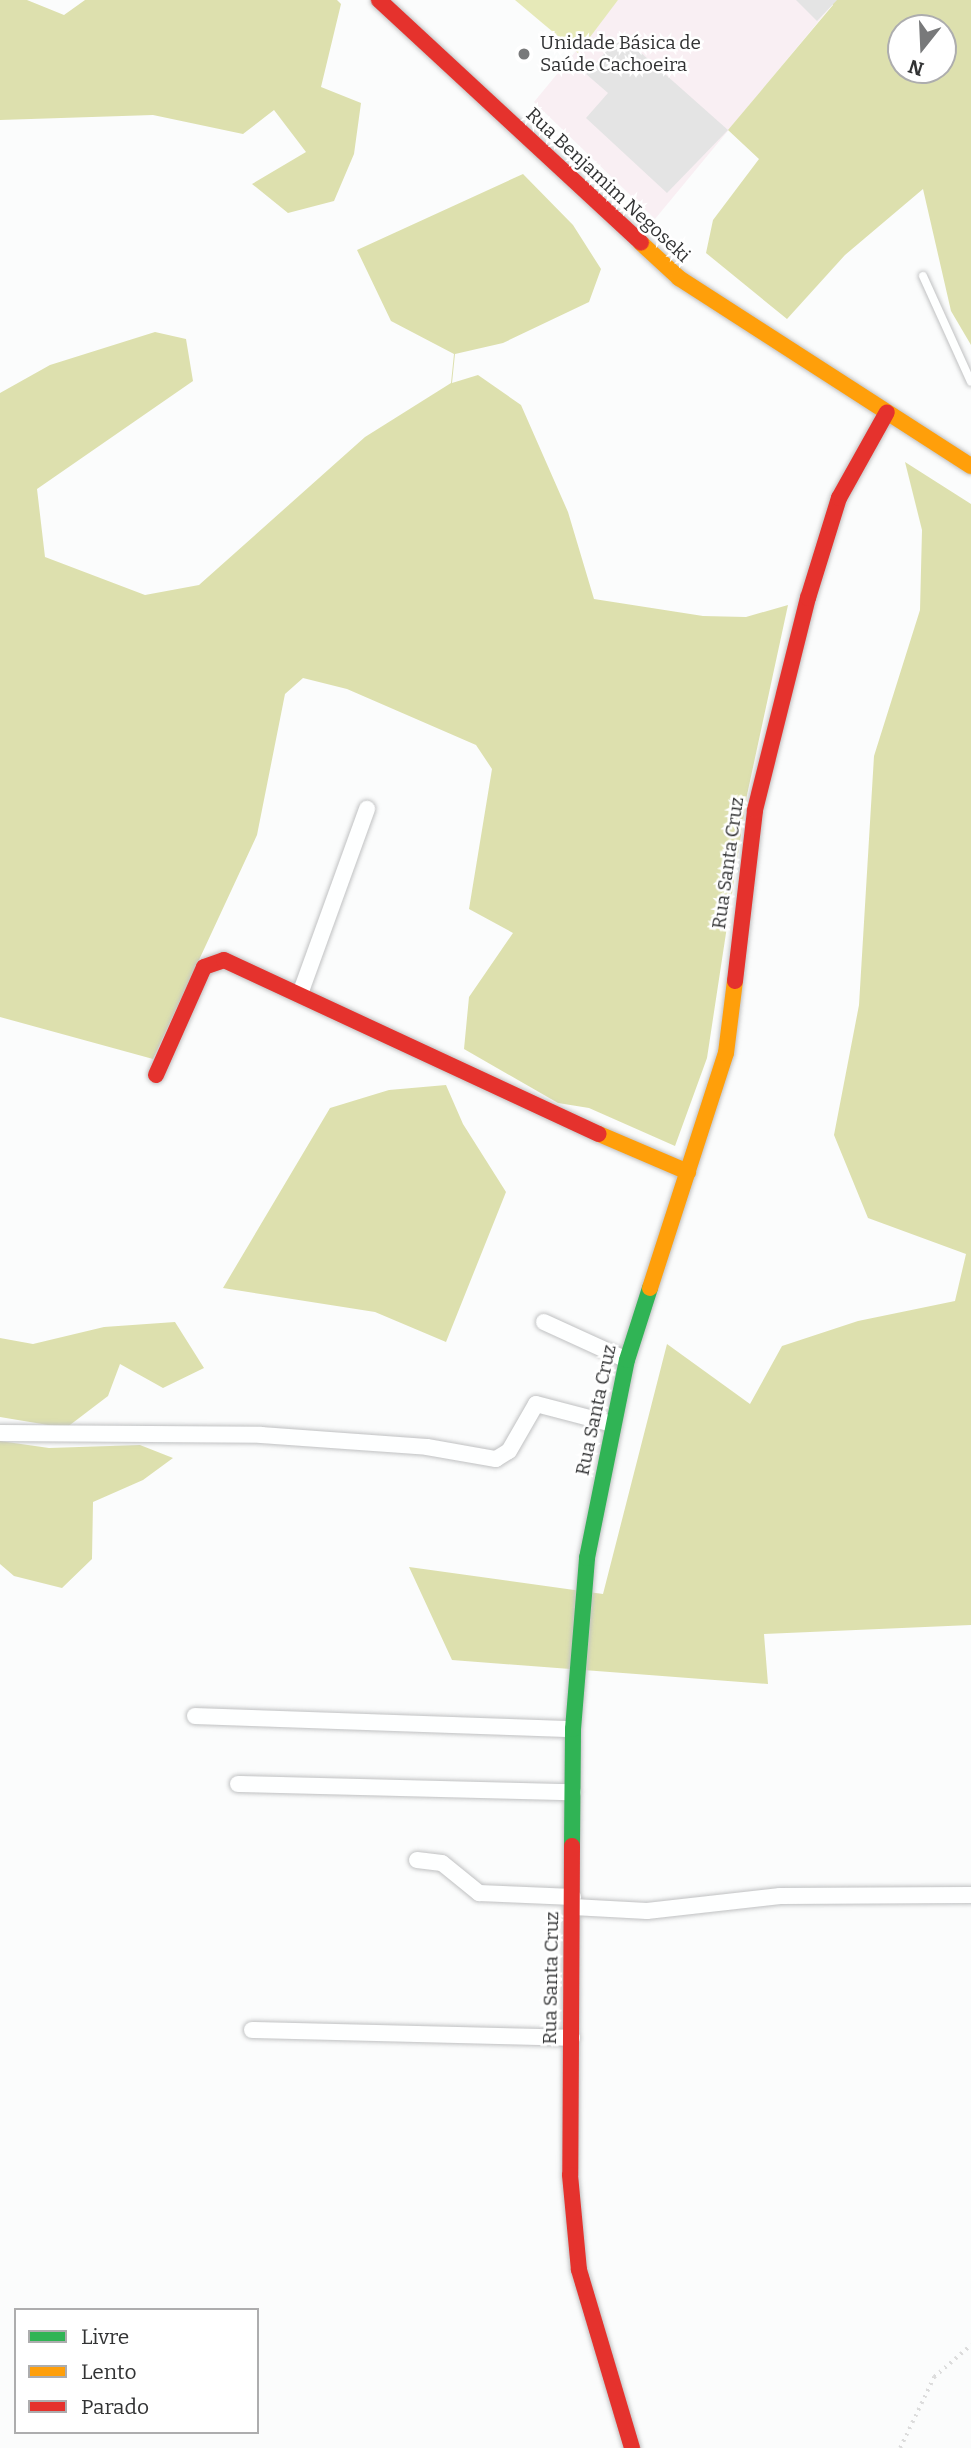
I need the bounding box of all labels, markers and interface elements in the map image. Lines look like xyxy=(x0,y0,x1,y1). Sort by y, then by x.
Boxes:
north arrow xyxy=(887,14,957,84)
place label: Unidade Básica de Saúde Cachoeira xyxy=(540,32,701,76)
marker: Unidade Básica de Saúde Cachoeira xyxy=(514,44,534,64)
text: N xyxy=(905,54,927,81)
street label: Rua Benjamim Negoseki xyxy=(521,103,695,267)
street label: Rua Santa Cruz xyxy=(707,795,749,931)
street label: Rua Santa Cruz xyxy=(571,1343,621,1477)
street label: Rua Santa Cruz xyxy=(538,1911,564,2045)
legend xyxy=(14,2308,259,2434)
text: Livre xyxy=(81,2324,129,2350)
text: Lento xyxy=(81,2359,137,2385)
text: Parado xyxy=(81,2394,149,2420)

